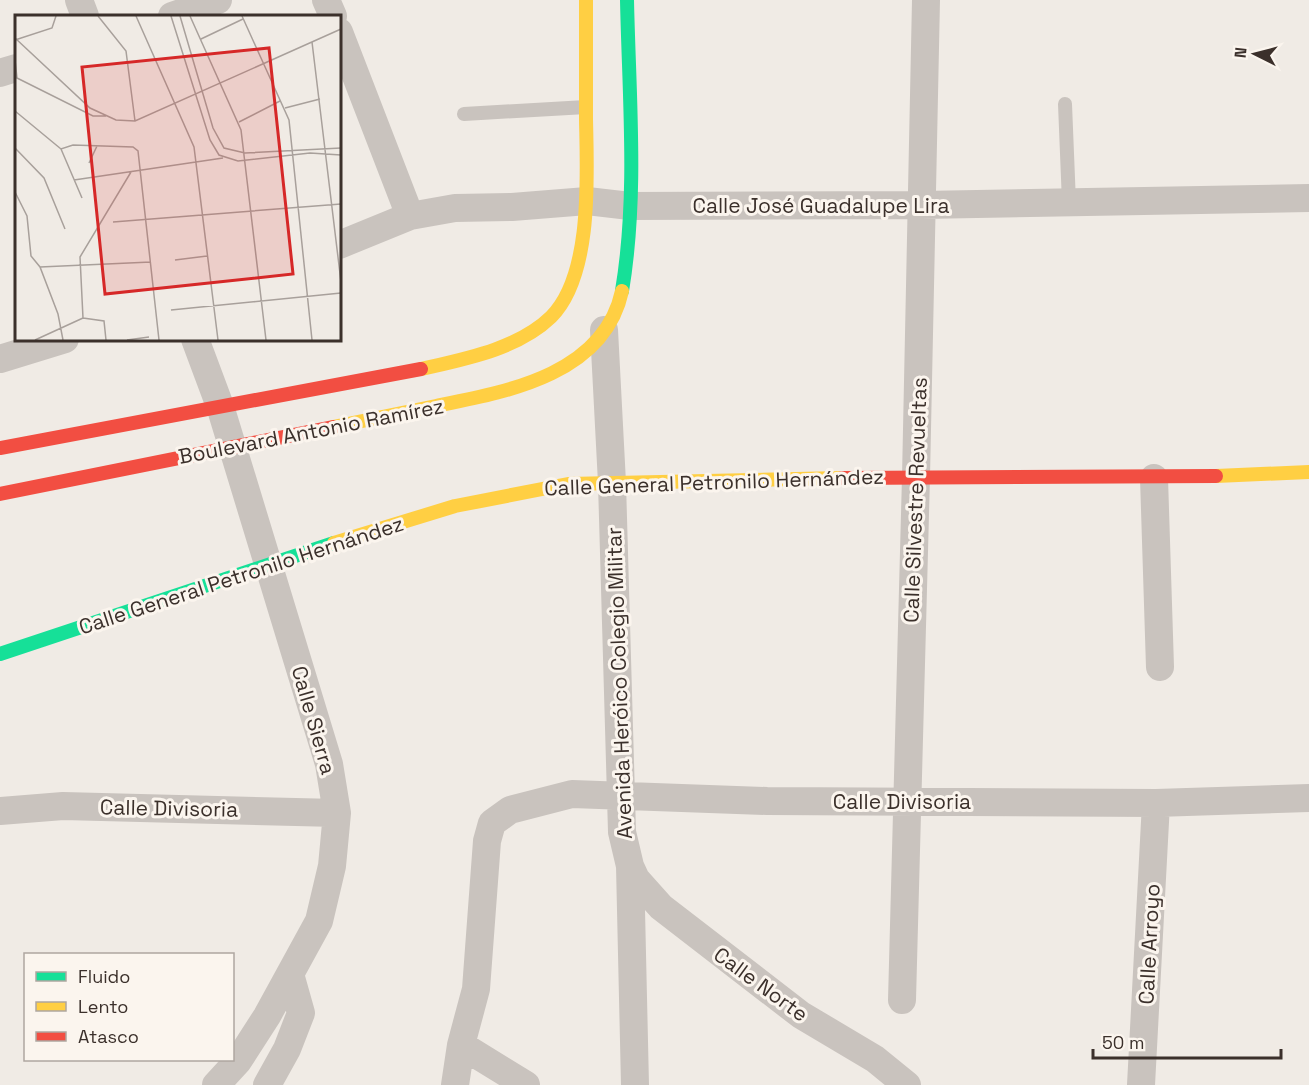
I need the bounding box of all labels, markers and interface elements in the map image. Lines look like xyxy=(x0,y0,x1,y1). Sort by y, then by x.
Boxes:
inset map xyxy=(15,15,340,340)
north arrow xyxy=(1225,24,1285,84)
text: N xyxy=(1230,46,1252,59)
street label: Calle José Guadalupe Lira xyxy=(692,192,950,219)
street label: Calle Silvestre Revueltas xyxy=(897,377,933,623)
street label: Boulevard Antonio Ramírez xyxy=(176,392,446,470)
street label: Calle General Petronilo Hernández xyxy=(544,463,884,501)
street label: Calle General Petronilo Hernández xyxy=(75,510,407,640)
street label: Avenida Heróico Colegio Militar xyxy=(600,526,638,839)
street label: Calle Sierra xyxy=(286,663,342,777)
street label: Calle Divisoria xyxy=(833,788,971,815)
street label: Calle Divisoria xyxy=(100,793,238,823)
street label: Calle Arroyo xyxy=(1132,883,1166,1005)
street label: Calle Norte xyxy=(708,941,814,1027)
legend xyxy=(24,953,234,1061)
text: Fluido xyxy=(78,965,130,988)
text: Lento xyxy=(78,995,128,1018)
scale bar xyxy=(1093,1022,1280,1060)
text: Atasco xyxy=(78,1025,139,1048)
text: 50 m xyxy=(1102,1031,1144,1054)

